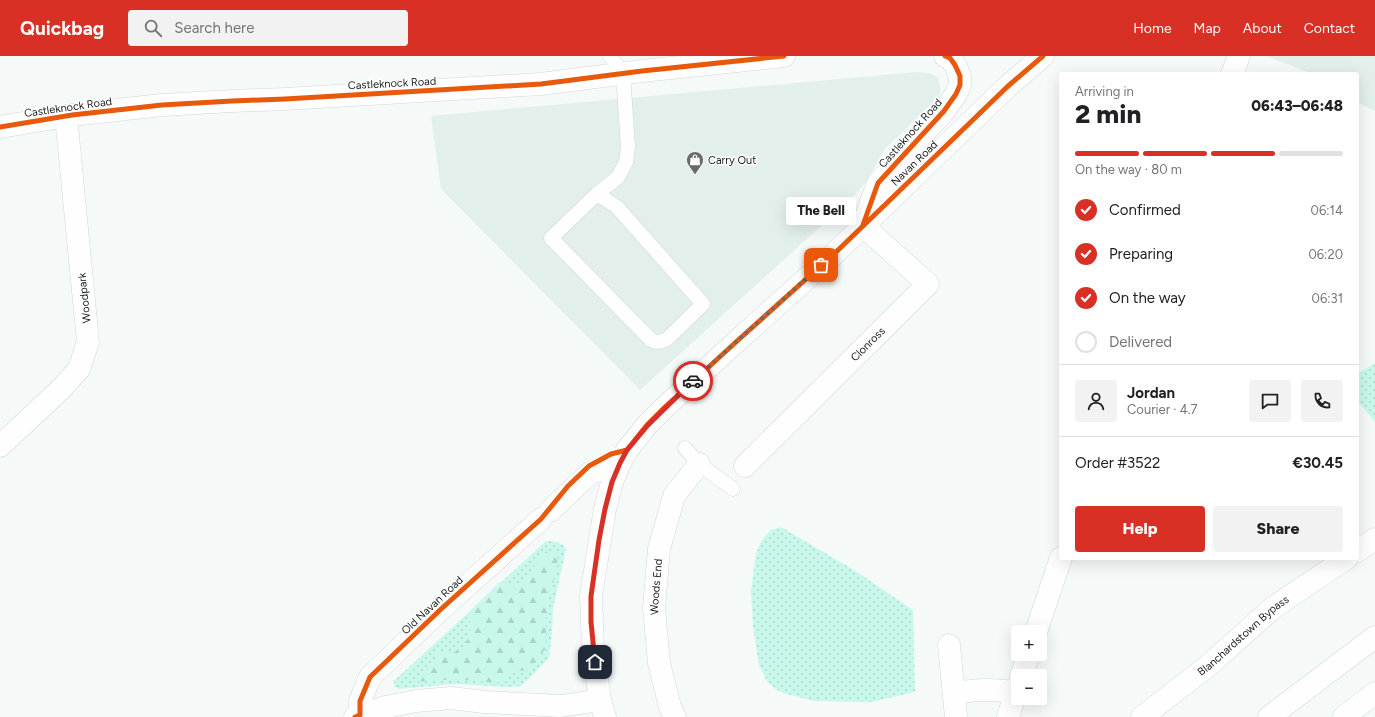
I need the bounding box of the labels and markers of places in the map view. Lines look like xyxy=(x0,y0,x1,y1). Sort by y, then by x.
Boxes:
shop icon: Carry Out xyxy=(685,150,705,175)
place label: Carry Out xyxy=(708,154,756,167)
callout: The Bell xyxy=(786,197,856,225)
pin xyxy=(804,248,838,282)
pin xyxy=(578,645,612,679)

